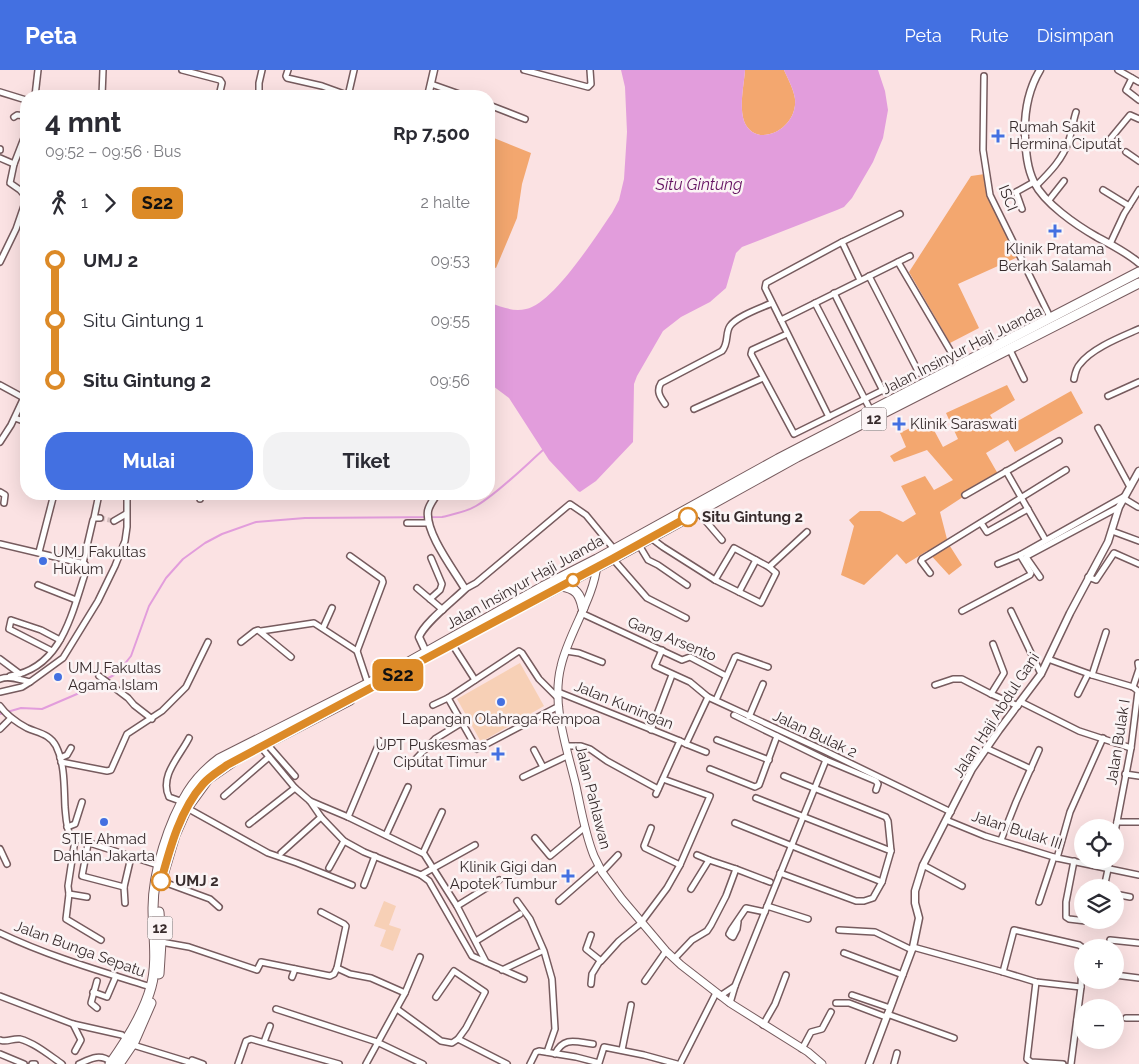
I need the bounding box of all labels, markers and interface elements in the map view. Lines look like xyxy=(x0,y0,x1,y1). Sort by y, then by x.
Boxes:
text: Peta xyxy=(25,21,77,50)
text: Peta xyxy=(905,25,942,46)
text: Rute xyxy=(970,25,1009,46)
text: Disimpan xyxy=(1037,25,1114,46)
text: 4 mnt xyxy=(45,106,121,139)
place label: Rumah Sakit Hermina Ciputat xyxy=(1009,118,1122,153)
text: Rp 7,500 xyxy=(393,122,470,144)
marker: Rumah Sakit Hermina Ciputat xyxy=(991,129,1005,143)
text: 09:52 – 09:56 · Bus xyxy=(45,142,181,161)
water label: Situ Gintung xyxy=(655,175,743,194)
street label: ISCI xyxy=(995,182,1021,214)
icon: walk xyxy=(45,189,73,217)
icon: forward xyxy=(96,189,124,217)
text: S22 xyxy=(142,192,173,213)
text: 1 xyxy=(81,193,88,212)
text: 2 halte xyxy=(421,193,470,212)
marker: Klinik Pratama Berkah Salamah xyxy=(1048,224,1062,238)
place label: Klinik Pratama Berkah Salamah xyxy=(999,240,1111,275)
text: UMJ 2 xyxy=(83,249,138,271)
text: 09:53 xyxy=(431,251,470,270)
street label: Jalan Insinyur Haji Juanda xyxy=(879,302,1045,398)
text: Situ Gintung 1 xyxy=(83,309,203,331)
text: 09:55 xyxy=(430,311,470,330)
text: Situ Gintung 2 xyxy=(83,369,211,391)
text: 09:56 xyxy=(429,371,470,390)
road number: 12 xyxy=(862,408,886,430)
place label: Klinik Saraswati xyxy=(910,415,1017,433)
marker: Klinik Saraswati xyxy=(892,417,906,431)
button: Mulai xyxy=(45,432,253,490)
button: Tiket xyxy=(263,432,470,490)
marker: Situ Gintung 2 xyxy=(678,507,698,527)
place label: Situ Gintung 2 xyxy=(702,508,803,526)
street label: Jalan Insinyur Haji Juanda xyxy=(443,531,607,633)
place label: UMJ Fakultas Hukum xyxy=(53,543,146,578)
marker: UMJ Fakultas Hukum xyxy=(37,555,49,567)
unlabelled marker xyxy=(566,573,580,587)
street label: Gang Arsento xyxy=(625,613,719,665)
street label: Jalan Haji Abdul Gani xyxy=(949,649,1043,781)
place label: UMJ Fakultas Agama Islam xyxy=(68,659,161,694)
line badge: S22 xyxy=(369,659,427,691)
text: S22 xyxy=(382,664,414,685)
marker: UMJ Fakultas Agama Islam xyxy=(52,671,64,683)
street label: Jalan Kuningan xyxy=(572,677,676,733)
marker: Lapangan Olahraga Rempoa xyxy=(495,696,507,708)
street label: Jalan Bulak I xyxy=(1102,698,1134,786)
street label: Jalan Bulak 2 xyxy=(770,707,860,761)
place label: Lapangan Olahraga Rempoa xyxy=(402,710,600,728)
place label: UPT Puskesmas Ciputat Timur xyxy=(376,736,488,771)
street label: Jalan Pahlawan xyxy=(571,743,615,851)
marker: UPT Puskesmas Ciputat Timur xyxy=(491,747,505,761)
street label: Jalan Bulak III xyxy=(969,807,1065,853)
marker: STIE Ahmad Dahlan Jakarta xyxy=(98,816,110,828)
map controls xyxy=(1074,819,1124,1049)
button: locate xyxy=(1074,819,1124,869)
place label: STIE Ahmad Dahlan Jakarta xyxy=(53,830,155,865)
place label: Klinik Gigi dan Apotek Tumbur xyxy=(450,858,558,893)
marker: Klinik Gigi dan Apotek Tumbur xyxy=(561,869,575,883)
marker: UMJ 2 xyxy=(151,871,171,891)
place label: UMJ 2 xyxy=(175,872,219,890)
button: layers xyxy=(1074,879,1124,929)
road number: 12 xyxy=(148,916,172,940)
street label: Jalan Bunga Sepatu xyxy=(12,917,148,981)
button: + xyxy=(1074,939,1124,989)
button: − xyxy=(1074,999,1124,1049)

